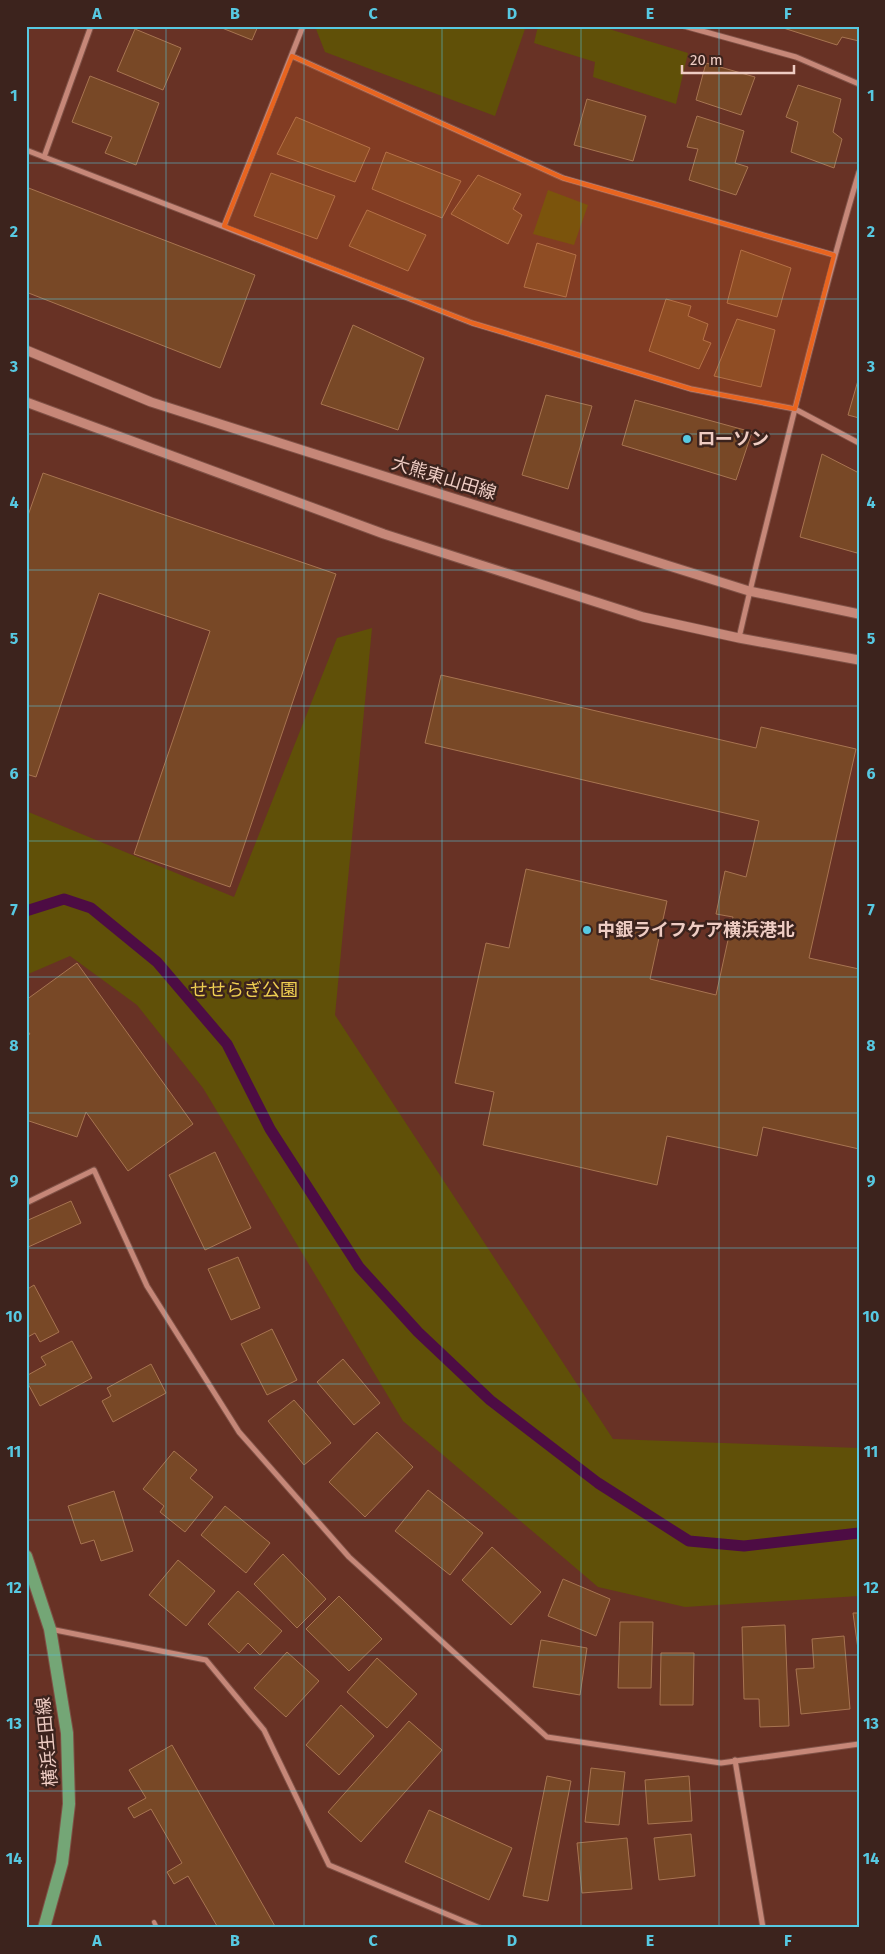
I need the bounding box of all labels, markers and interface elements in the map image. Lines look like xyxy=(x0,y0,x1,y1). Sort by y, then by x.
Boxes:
text: A xyxy=(91,4,102,23)
text: B xyxy=(230,4,240,23)
text: C xyxy=(368,4,378,23)
text: D xyxy=(507,4,517,23)
text: E xyxy=(646,4,654,23)
text: F xyxy=(784,4,792,23)
scale bar xyxy=(682,42,795,74)
text: 20 m xyxy=(690,51,723,69)
text: 1 xyxy=(10,86,18,105)
text: 1 xyxy=(867,86,875,105)
text: 2 xyxy=(10,222,18,241)
text: 2 xyxy=(867,222,875,241)
text: 3 xyxy=(9,357,18,376)
text: 3 xyxy=(866,357,875,376)
place label: ローソン xyxy=(697,428,769,450)
marker: ローソン xyxy=(681,433,693,445)
street label: 大熊東山田線 xyxy=(389,452,499,504)
text: 4 xyxy=(9,493,19,512)
text: 4 xyxy=(866,493,876,512)
text: 5 xyxy=(10,629,19,648)
text: 5 xyxy=(867,629,876,648)
text: 6 xyxy=(9,764,19,783)
text: 6 xyxy=(866,764,876,783)
text: 7 xyxy=(10,900,18,919)
text: 7 xyxy=(867,900,875,919)
place label: 中銀ライフケア横浜港北 xyxy=(597,919,795,941)
marker: 中銀ライフケア横浜港北 xyxy=(581,924,593,936)
park label: せせらぎ公園 xyxy=(190,979,298,1001)
text: 8 xyxy=(9,1036,19,1055)
text: 8 xyxy=(866,1036,876,1055)
text: 9 xyxy=(10,1171,19,1190)
text: 9 xyxy=(867,1171,876,1190)
text: 10 xyxy=(6,1307,22,1326)
text: 10 xyxy=(863,1307,879,1326)
text: 11 xyxy=(7,1442,21,1461)
text: 11 xyxy=(864,1442,878,1461)
text: 12 xyxy=(6,1578,22,1597)
text: 12 xyxy=(863,1578,879,1597)
street label: 横浜生田線 xyxy=(32,1696,62,1788)
text: 13 xyxy=(6,1714,22,1733)
text: 13 xyxy=(863,1714,879,1733)
text: 14 xyxy=(6,1849,22,1868)
text: 14 xyxy=(863,1849,879,1868)
text: A xyxy=(91,1931,102,1950)
text: B xyxy=(230,1931,240,1950)
text: C xyxy=(368,1931,378,1950)
text: D xyxy=(507,1931,517,1950)
text: E xyxy=(646,1931,654,1950)
text: F xyxy=(784,1931,792,1950)

